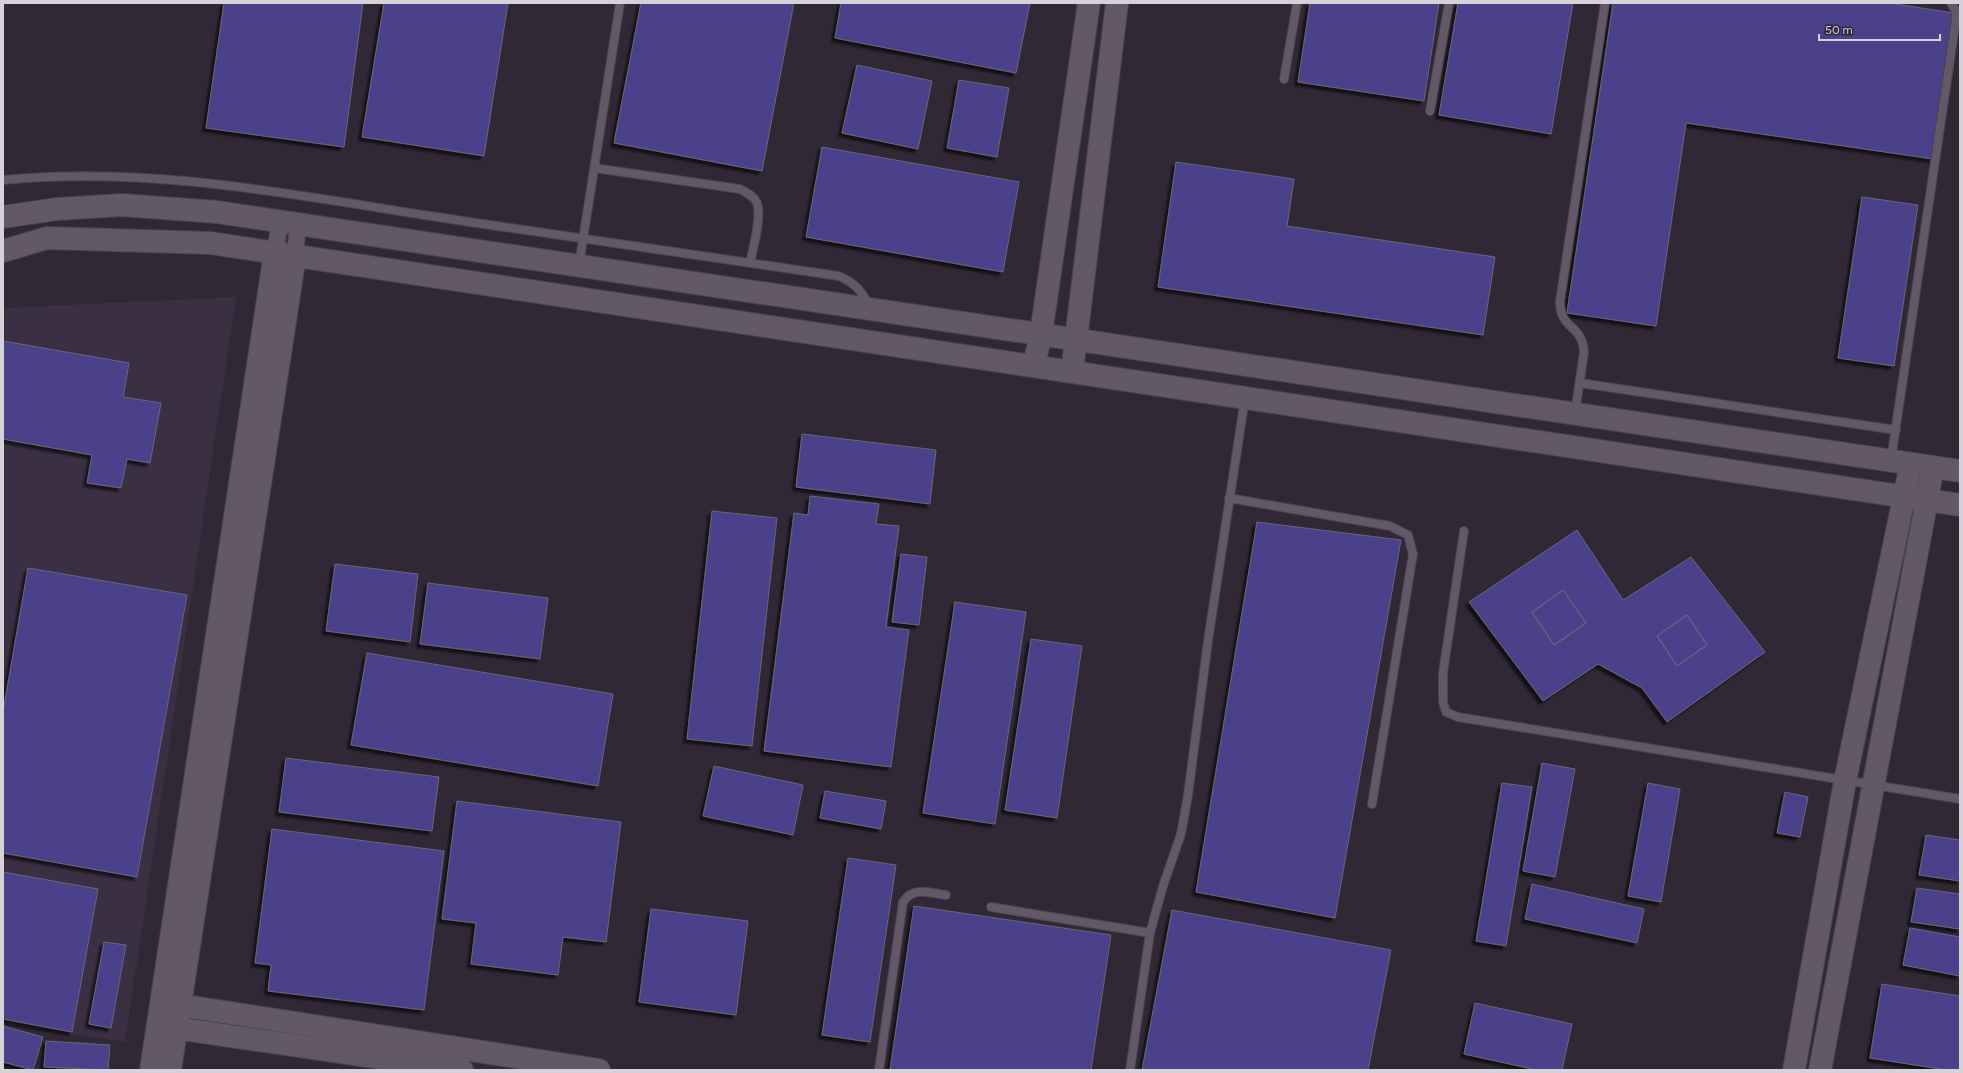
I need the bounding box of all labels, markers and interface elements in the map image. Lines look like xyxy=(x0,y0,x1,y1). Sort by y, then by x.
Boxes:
scale bar xyxy=(1819,16,1940,42)
text: 50 m xyxy=(1825,23,1853,37)

